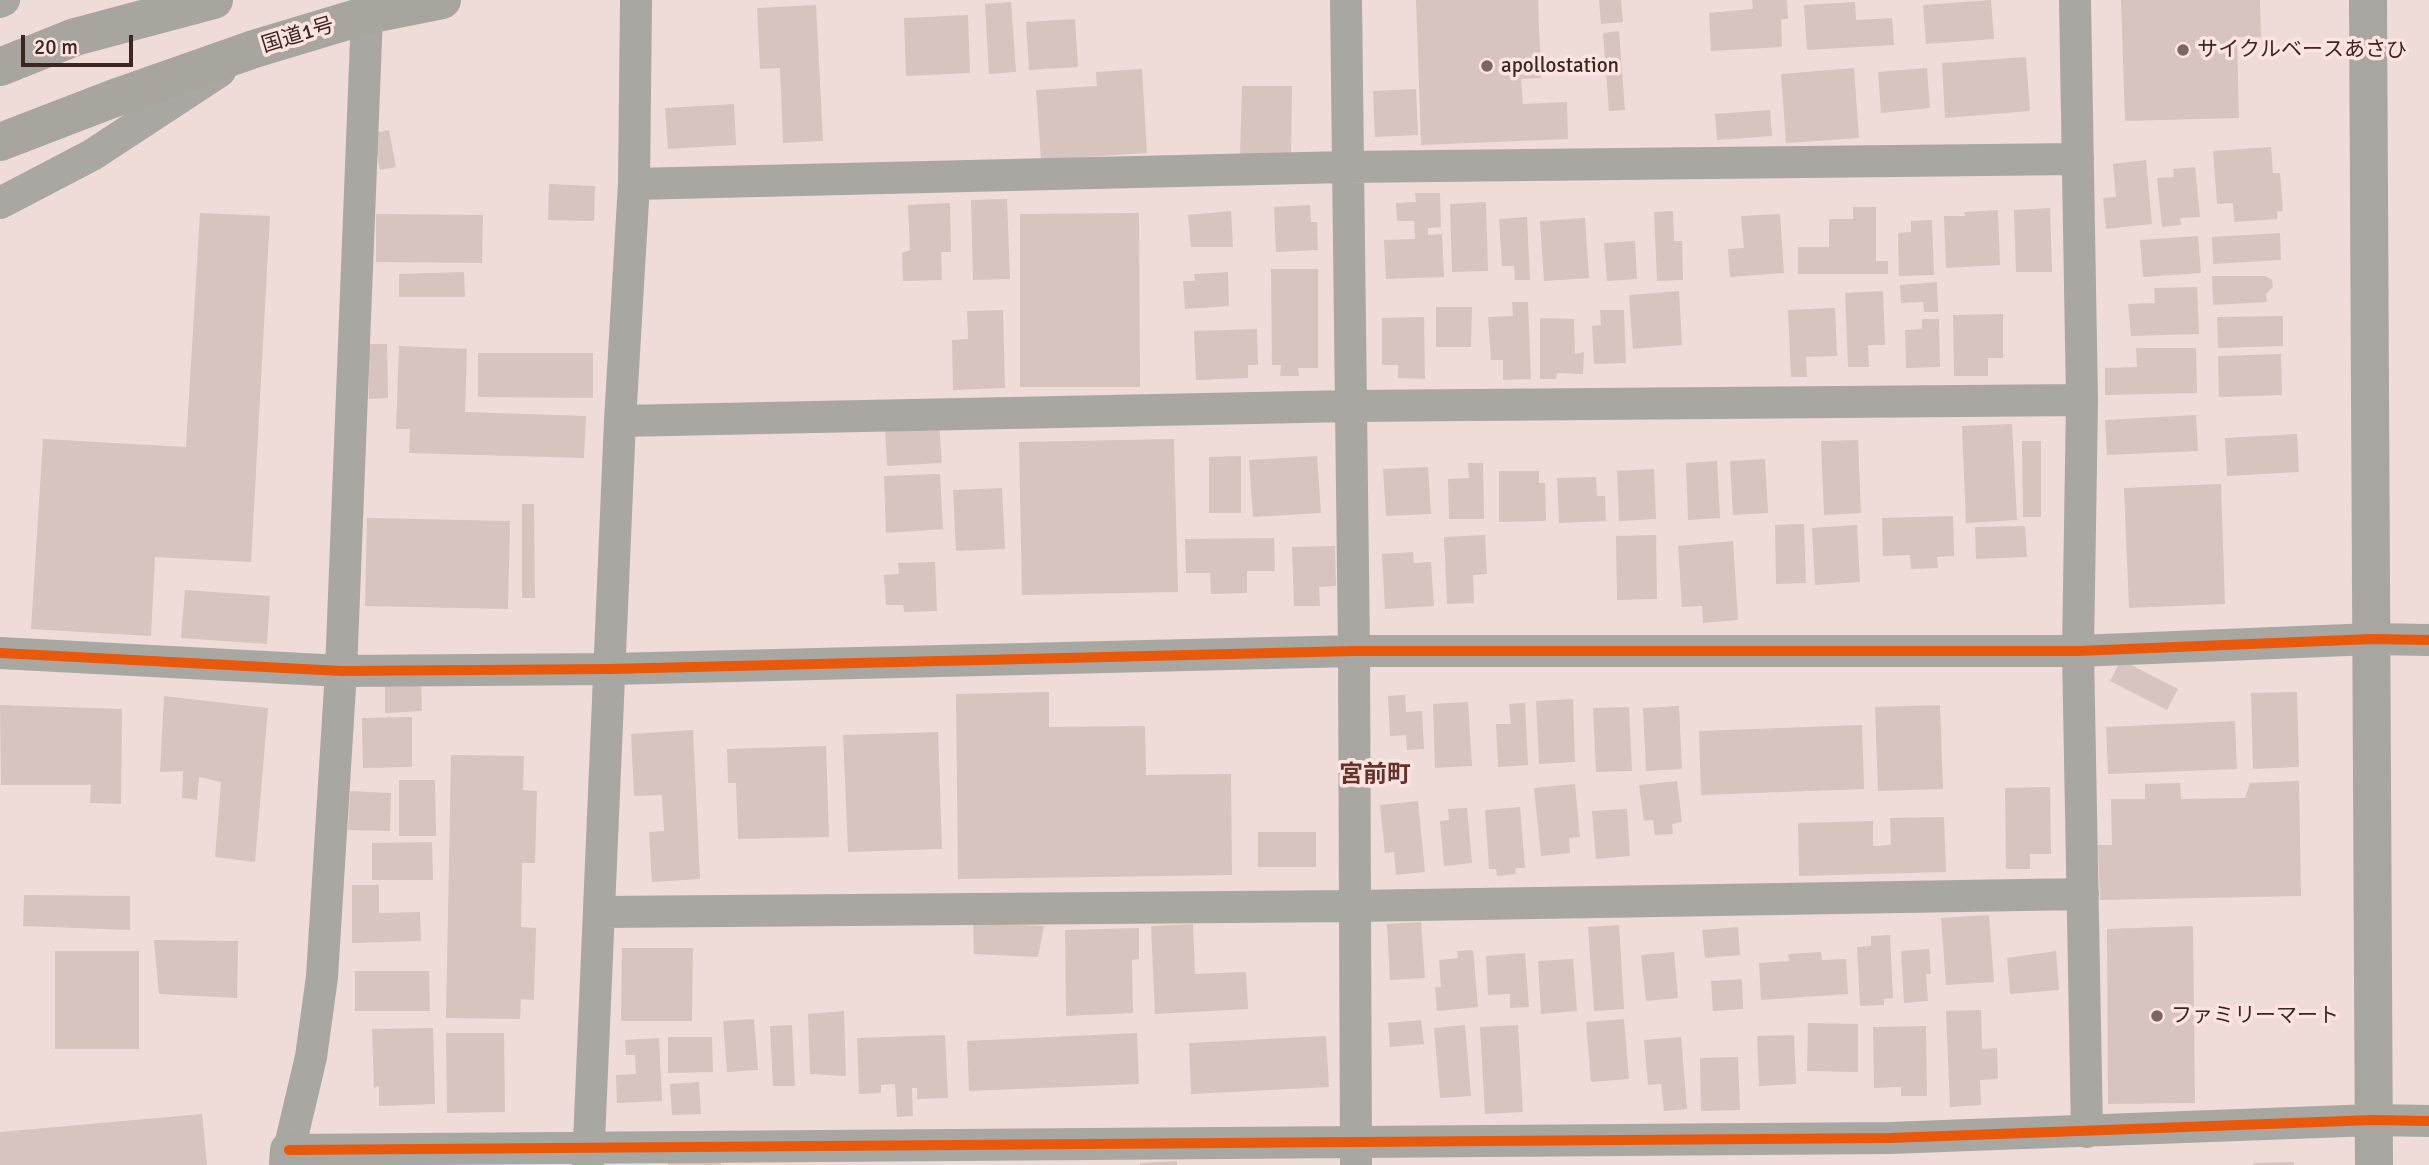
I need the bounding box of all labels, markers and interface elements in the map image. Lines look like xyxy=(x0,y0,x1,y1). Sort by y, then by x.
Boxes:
street label: 国道1号 xyxy=(259,13,337,59)
scale bar xyxy=(24,21,136,65)
text: 20 m xyxy=(34,34,78,60)
place label: サイクルベースあさひ xyxy=(2197,37,2407,63)
marker: サイクルベースあさひ xyxy=(2175,42,2191,58)
place label: apollostation xyxy=(1501,53,1619,79)
marker: apollostation xyxy=(1479,58,1495,74)
district label: 宮前町 xyxy=(1339,762,1411,790)
place label: ファミリーマート xyxy=(2171,1003,2339,1029)
marker: ファミリーマート xyxy=(2149,1008,2165,1024)

